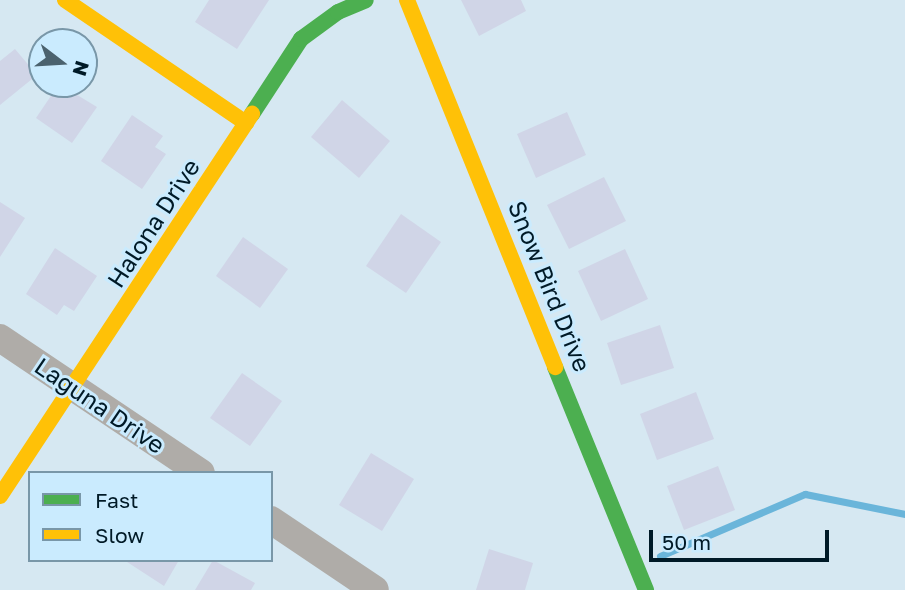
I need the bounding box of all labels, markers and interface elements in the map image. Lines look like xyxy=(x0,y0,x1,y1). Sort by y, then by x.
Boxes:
north arrow xyxy=(28,28,98,98)
text: N xyxy=(69,58,95,79)
street label: Halona Drive xyxy=(101,153,205,293)
street label: Snow Bird Drive xyxy=(503,196,597,376)
street label: Laguna Drive xyxy=(30,351,170,459)
legend xyxy=(28,471,273,562)
text: Fast xyxy=(95,487,138,513)
scale bar xyxy=(653,516,833,560)
text: Slow xyxy=(95,522,144,548)
text: 50 m xyxy=(662,529,711,555)

